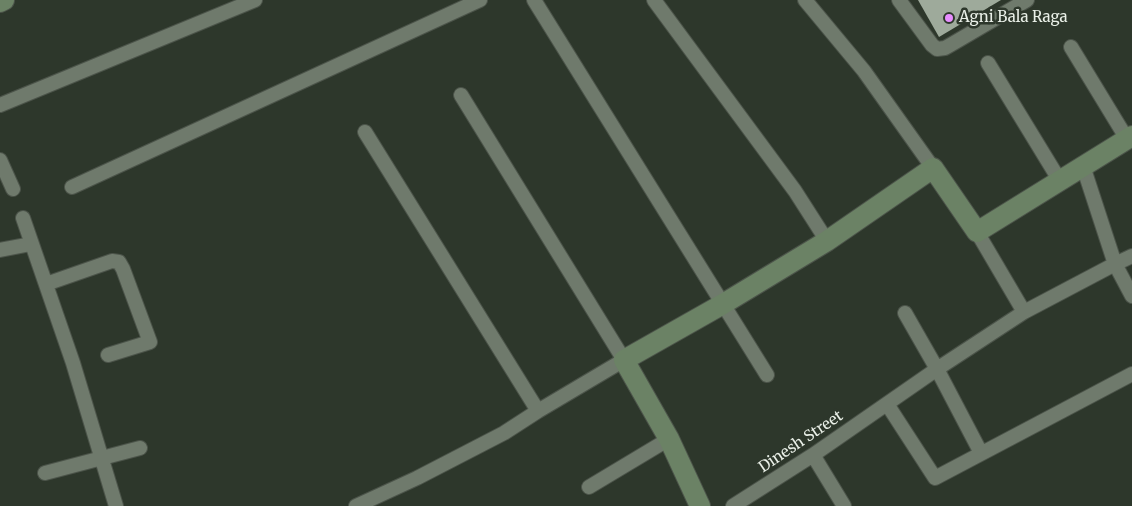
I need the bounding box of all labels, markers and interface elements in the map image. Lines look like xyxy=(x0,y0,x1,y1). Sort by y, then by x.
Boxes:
place label: Agni Bala Raga xyxy=(959,9,1068,27)
marker: Agni Bala Raga xyxy=(943,12,955,24)
street label: Dinesh Street xyxy=(756,407,846,477)

